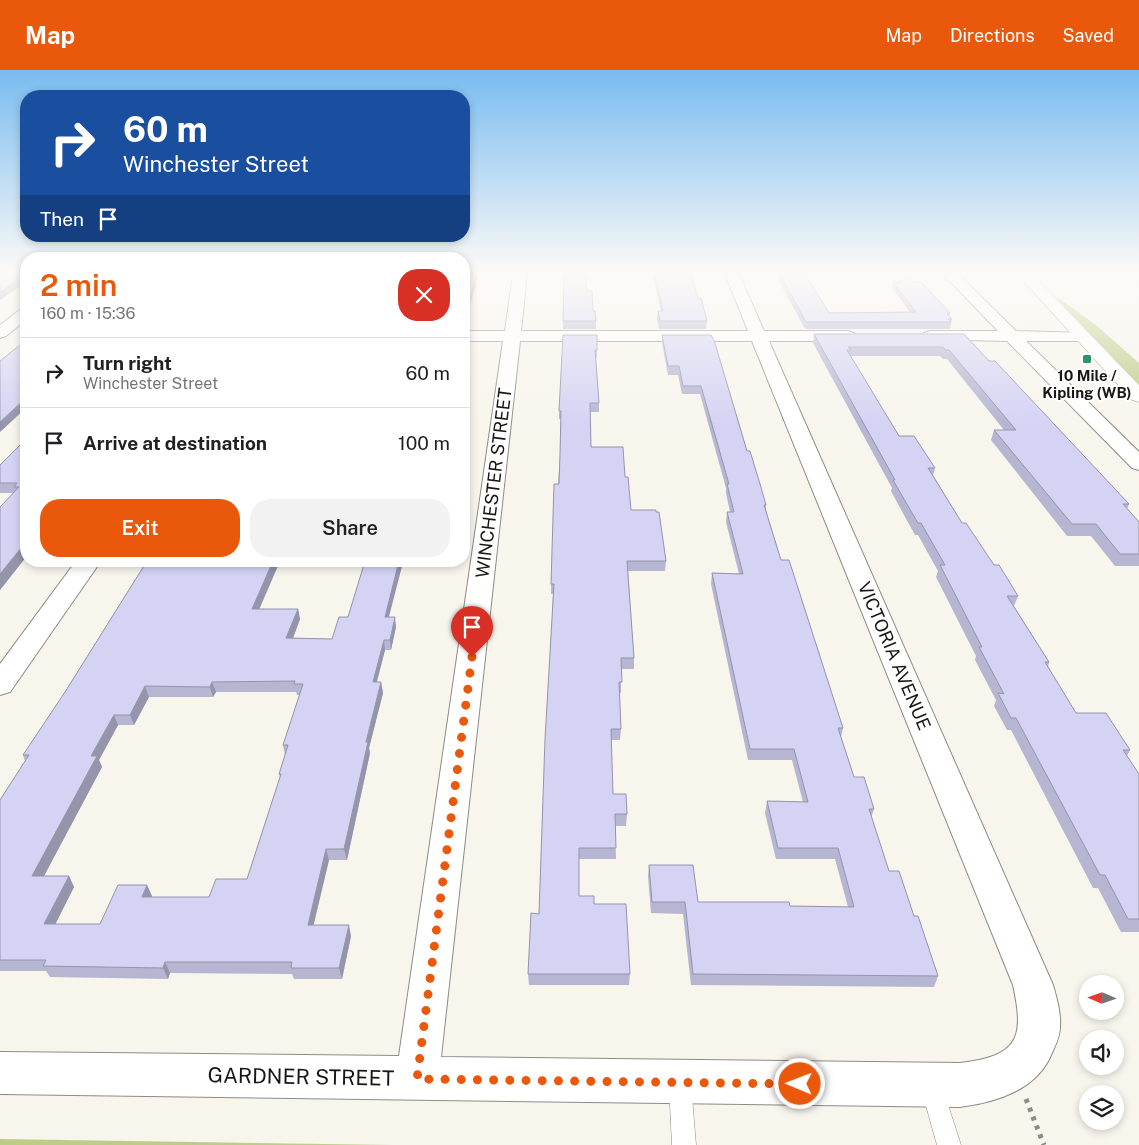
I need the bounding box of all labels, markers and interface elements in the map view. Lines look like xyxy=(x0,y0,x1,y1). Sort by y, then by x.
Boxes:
text: Map xyxy=(25,21,75,49)
text: Map xyxy=(885,25,922,46)
text: Directions xyxy=(950,25,1035,46)
text: Saved xyxy=(1063,25,1114,46)
text: 60 m xyxy=(123,109,208,150)
icon: right xyxy=(40,110,105,175)
text: Winchester Street xyxy=(123,151,309,177)
icon: arrive xyxy=(94,205,122,233)
text: Then xyxy=(40,208,84,230)
text: 2 min xyxy=(40,267,117,303)
button: close xyxy=(398,269,450,321)
text: 160 m · 15:36 xyxy=(40,304,136,323)
text: Turn right xyxy=(83,352,172,374)
marker: 10 Mile / Kipling (WB) xyxy=(1081,353,1093,365)
icon: right xyxy=(40,359,68,387)
text: 60 m xyxy=(406,362,450,384)
place label: 10 Mile / Kipling (WB) xyxy=(1042,367,1132,401)
text: Winchester Street xyxy=(83,374,218,393)
street label: WINCHESTER STREET xyxy=(471,386,516,579)
icon: arrive xyxy=(40,429,68,457)
text: Arrive at destination xyxy=(83,432,267,454)
text: 100 m xyxy=(398,432,450,454)
button: Exit xyxy=(40,499,240,557)
button: Share xyxy=(250,499,450,557)
street label: VICTORIA AVENUE xyxy=(854,579,935,733)
pin xyxy=(451,606,493,657)
icon: arrive xyxy=(458,613,486,641)
north arrow xyxy=(1079,975,1124,1020)
map controls xyxy=(1079,975,1124,1130)
button: sound xyxy=(1079,1030,1124,1075)
position arrow xyxy=(773,1057,825,1109)
street label: GARDNER STREET xyxy=(207,1062,395,1091)
button: layers xyxy=(1079,1085,1124,1130)

